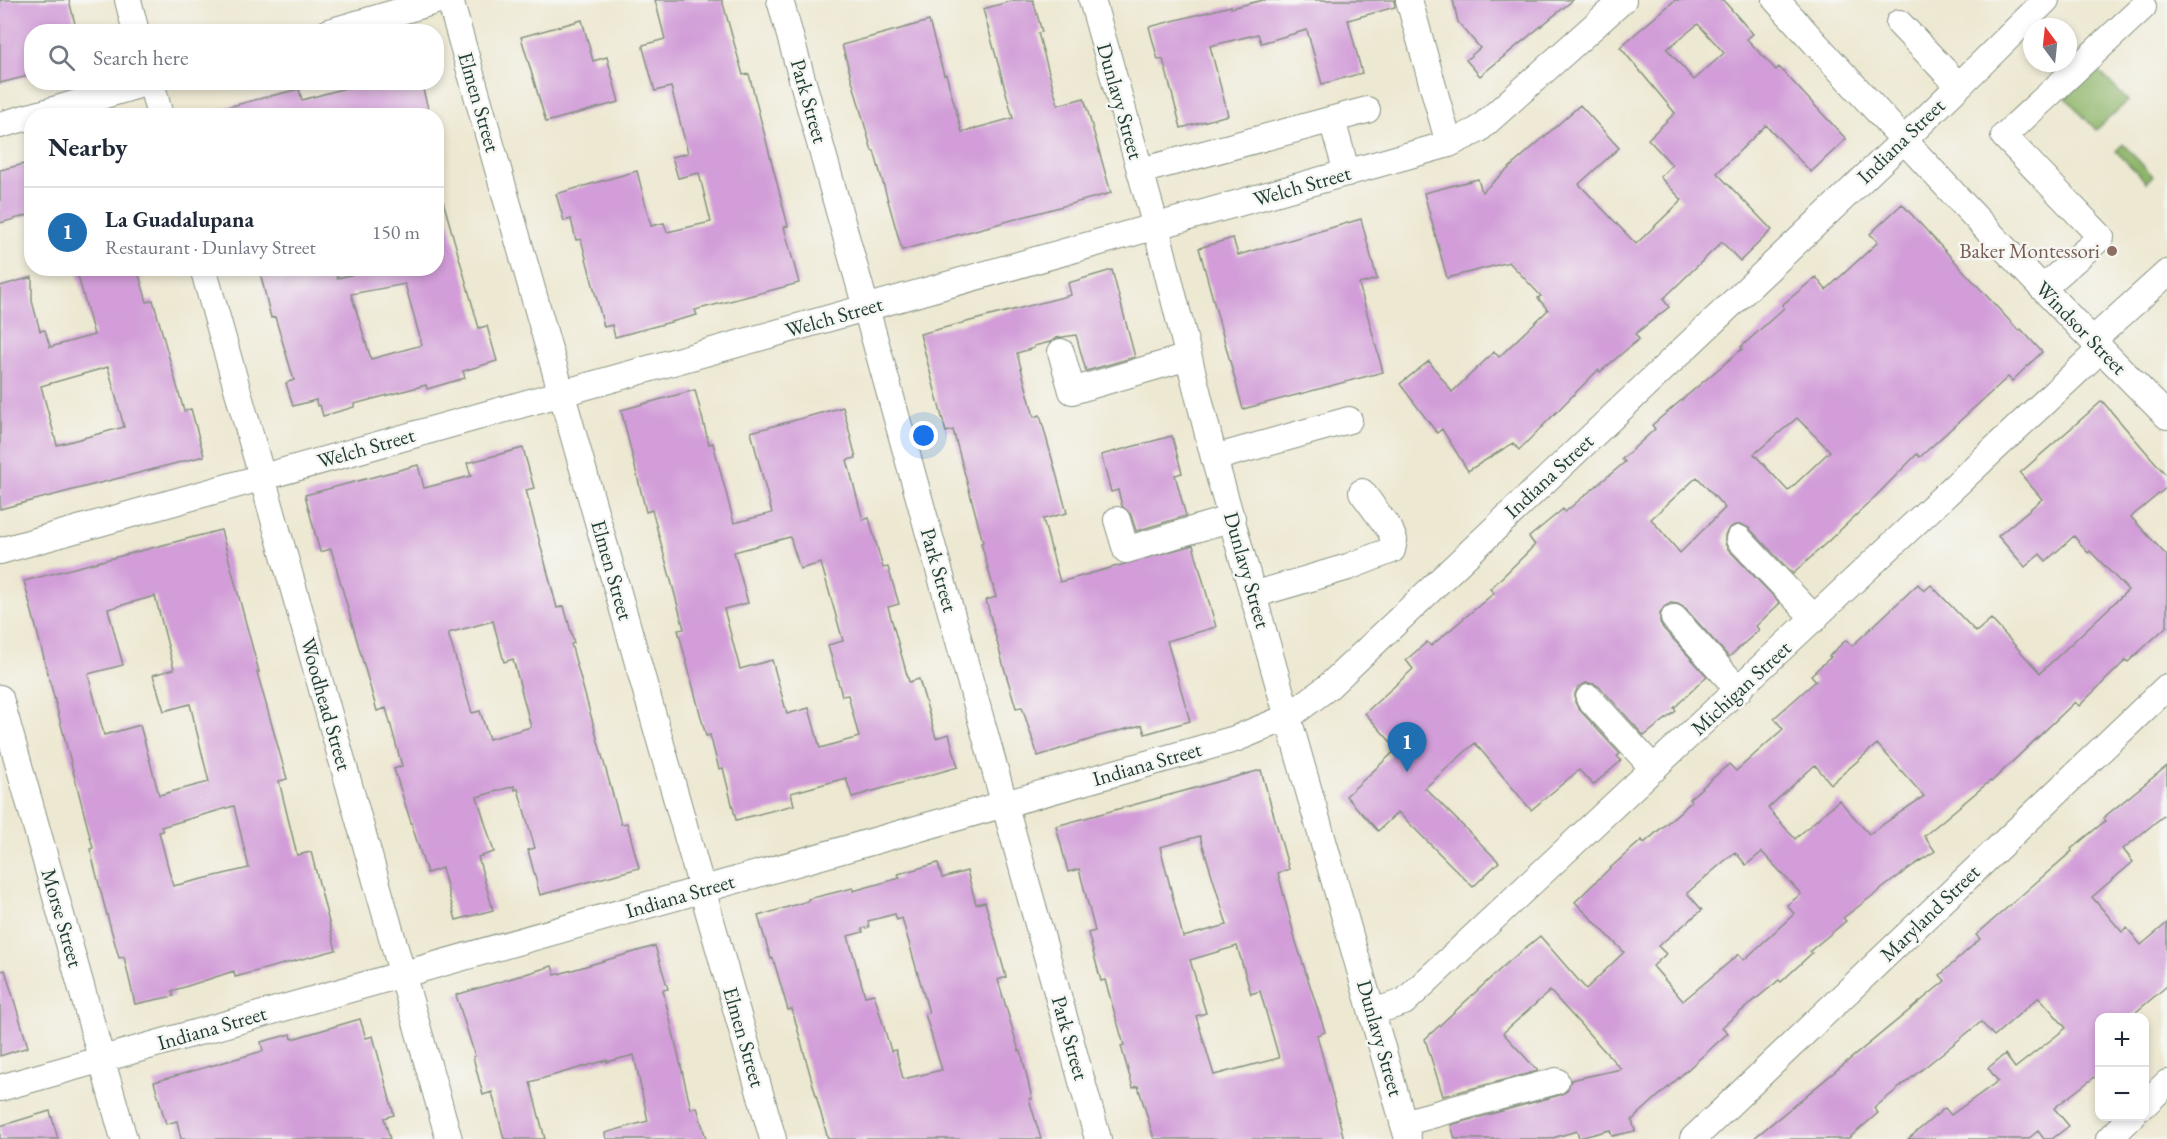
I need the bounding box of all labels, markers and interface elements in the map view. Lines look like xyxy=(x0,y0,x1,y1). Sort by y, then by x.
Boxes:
north arrow xyxy=(2023,18,2077,72)
search box xyxy=(24,24,444,90)
street label: Dunlavy Street xyxy=(1091,40,1150,163)
icon: search xyxy=(45,41,78,74)
text: Search here xyxy=(93,43,188,72)
street label: Elmen Street xyxy=(452,49,507,155)
street label: Park Street xyxy=(785,56,834,146)
street label: Indiana Street xyxy=(1851,92,1951,189)
text: Nearby xyxy=(48,130,128,164)
street label: Welch Street xyxy=(1250,159,1354,212)
text: La Guadalupana xyxy=(105,205,254,234)
text: 1 xyxy=(62,219,73,245)
text: 150 m xyxy=(372,219,420,245)
text: Restaurant · Dunlavy Street xyxy=(105,234,316,260)
place label: Baker Montessori xyxy=(1959,237,2100,264)
marker: Baker Montessori xyxy=(2105,244,2119,258)
street label: Windsor Street xyxy=(2030,275,2133,381)
street label: Welch Street xyxy=(782,290,886,343)
street label: Welch Street xyxy=(314,421,418,474)
your location xyxy=(909,421,938,450)
street label: Indiana Street xyxy=(1498,427,1599,524)
street label: Dunlavy Street xyxy=(1218,509,1277,632)
street label: Elmen Street xyxy=(585,517,640,623)
street label: Park Street xyxy=(915,525,964,615)
street label: Woodhead Street xyxy=(295,634,358,774)
street label: Michigan Street xyxy=(1685,634,1797,741)
pin: 1 xyxy=(1388,722,1426,772)
street label: Indiana Street xyxy=(1089,735,1205,792)
street label: Maryland Street xyxy=(1874,858,1986,967)
street label: Morse Street xyxy=(36,865,90,971)
street label: Indiana Street xyxy=(622,867,738,924)
street label: Dunlavy Street xyxy=(1351,977,1410,1100)
street label: Elmen Street xyxy=(717,984,772,1090)
street label: Park Street xyxy=(1046,993,1095,1083)
street label: Indiana Street xyxy=(154,999,270,1056)
map controls xyxy=(2095,1013,2149,1121)
button: + xyxy=(2095,1013,2149,1067)
button: − xyxy=(2095,1067,2149,1121)

